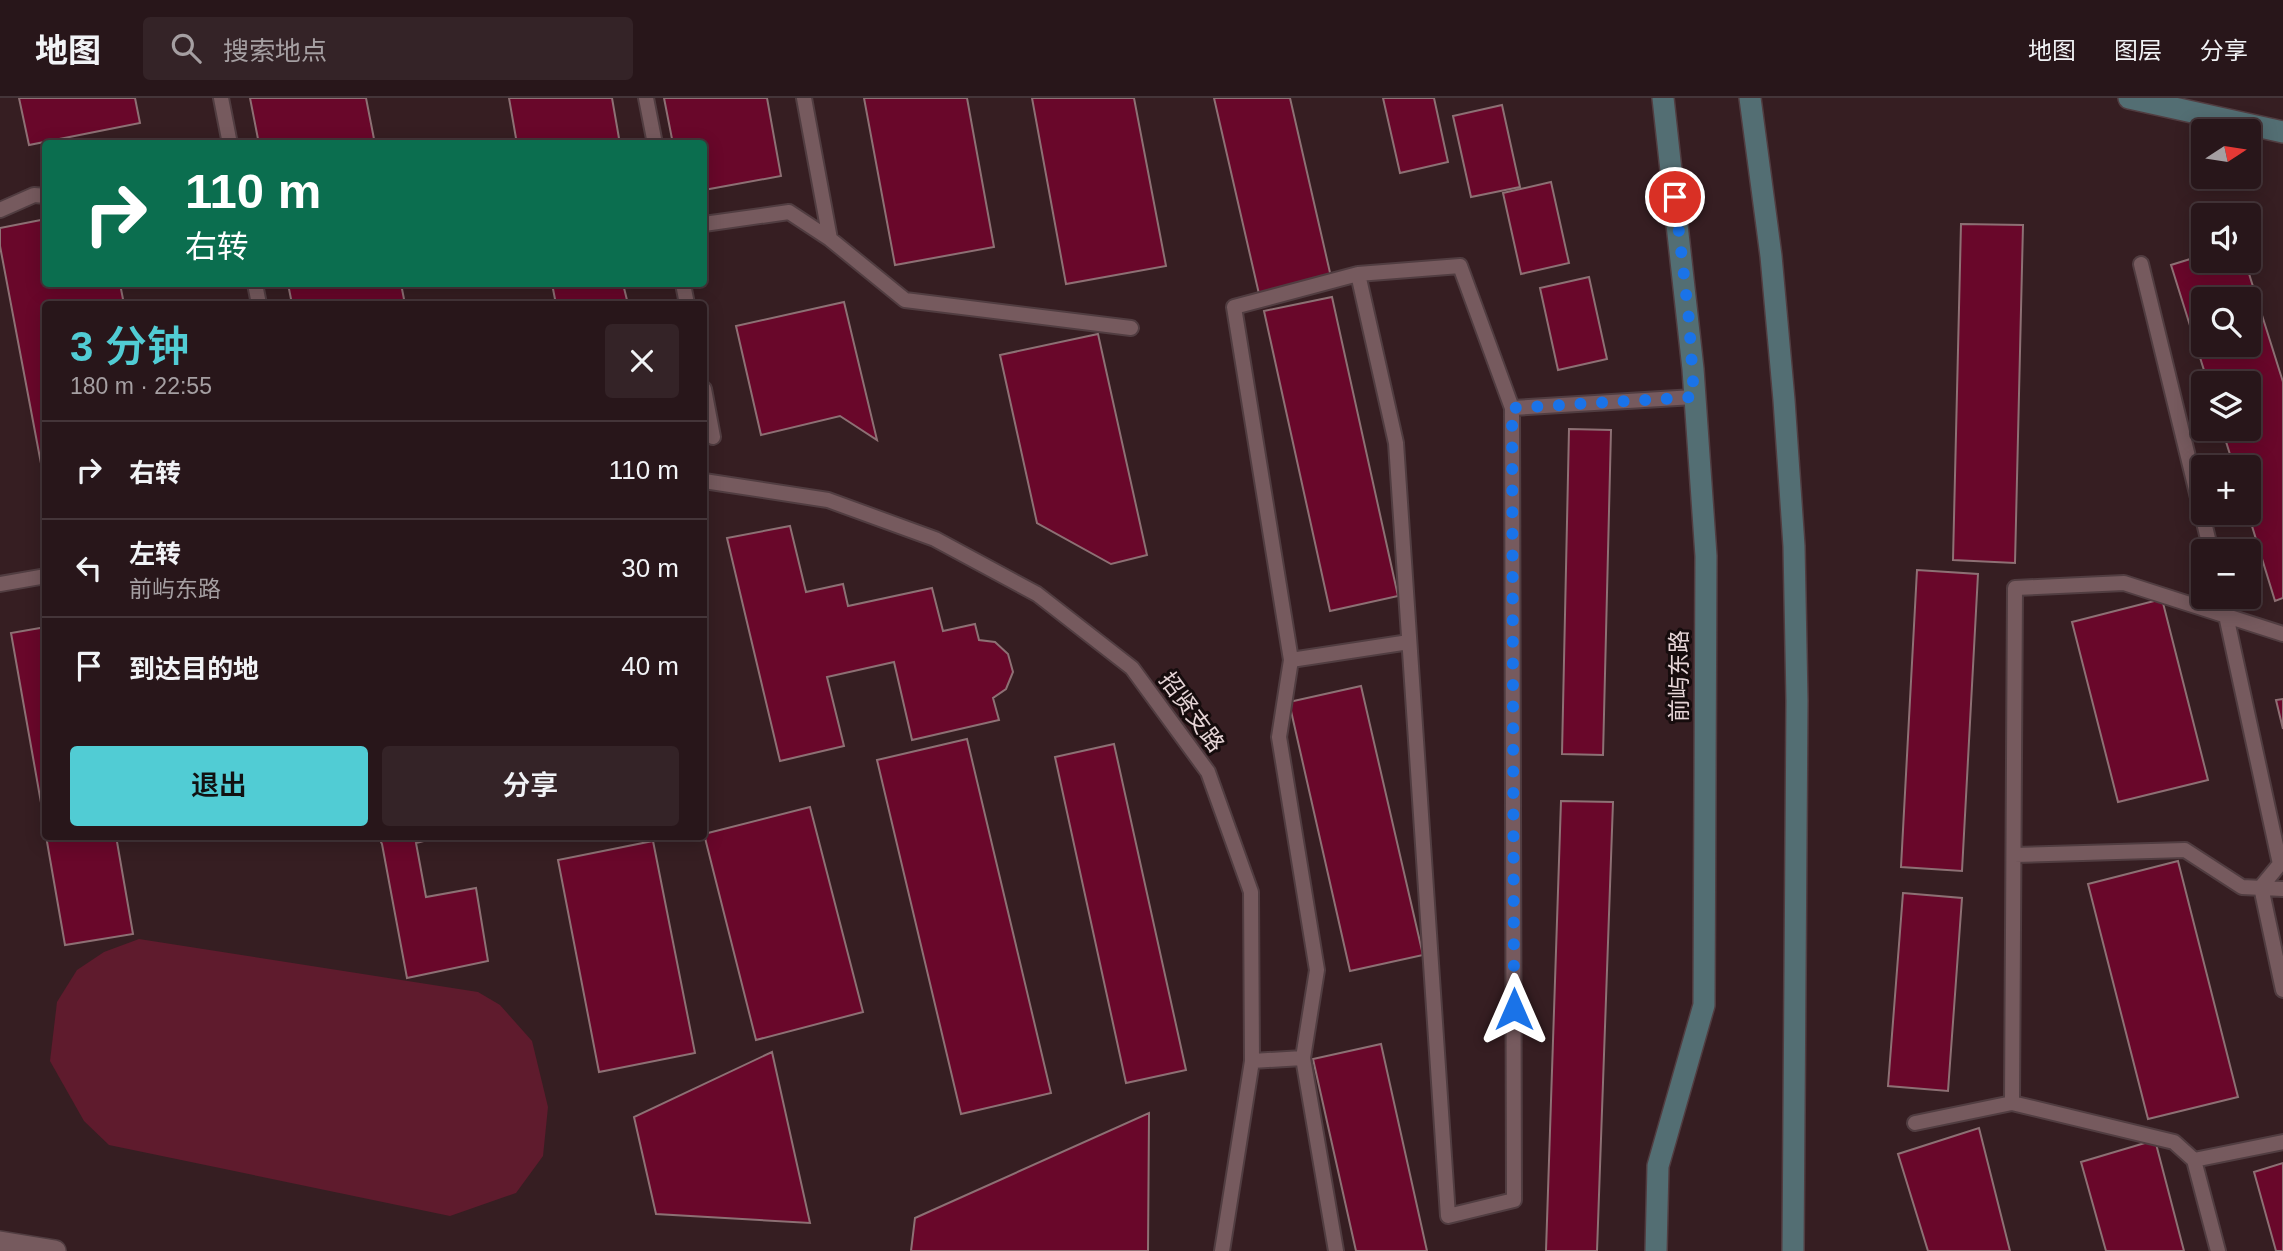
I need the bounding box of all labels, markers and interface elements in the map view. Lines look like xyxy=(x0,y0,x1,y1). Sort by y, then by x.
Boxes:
search box xyxy=(143,17,633,80)
icon: search xyxy=(167,29,205,67)
text: 地图 xyxy=(35,32,101,69)
text: 搜索地点 xyxy=(223,36,327,66)
text: 地图 xyxy=(2028,37,2076,64)
text: 图层 xyxy=(2114,37,2162,64)
text: 分享 xyxy=(2200,37,2248,64)
north arrow xyxy=(2191,119,2261,189)
map controls xyxy=(2191,119,2261,609)
text: 110 m xyxy=(185,164,321,218)
pin xyxy=(1645,167,1705,227)
icon: right xyxy=(70,168,161,259)
icon: arrive xyxy=(1656,178,1694,216)
button: sound xyxy=(2191,203,2261,273)
text: 右转 xyxy=(185,229,249,265)
button: search xyxy=(2191,287,2261,357)
text: 3 分钟 xyxy=(70,323,189,370)
button: close xyxy=(605,324,679,398)
button: layers xyxy=(2191,371,2261,441)
text: 180 m · 22:55 xyxy=(70,373,212,399)
icon: right xyxy=(70,451,108,489)
text: 110 m xyxy=(609,455,679,485)
button: + xyxy=(2191,455,2261,525)
text: 右转 xyxy=(129,458,181,488)
text: 左转 xyxy=(129,539,181,569)
button: − xyxy=(2191,539,2261,609)
icon: left xyxy=(70,549,108,587)
text: 30 m xyxy=(621,553,679,583)
text: 前屿东路 xyxy=(129,576,221,602)
street label: 前屿东路 xyxy=(1666,630,1692,722)
icon: arrive xyxy=(70,647,108,685)
text: 40 m xyxy=(621,651,679,681)
text: 到达目的地 xyxy=(129,654,259,684)
street label: 招贤支路 xyxy=(1154,667,1230,757)
button: 退出 xyxy=(70,746,368,826)
button: 分享 xyxy=(382,746,679,826)
position arrow xyxy=(1477,972,1551,1046)

